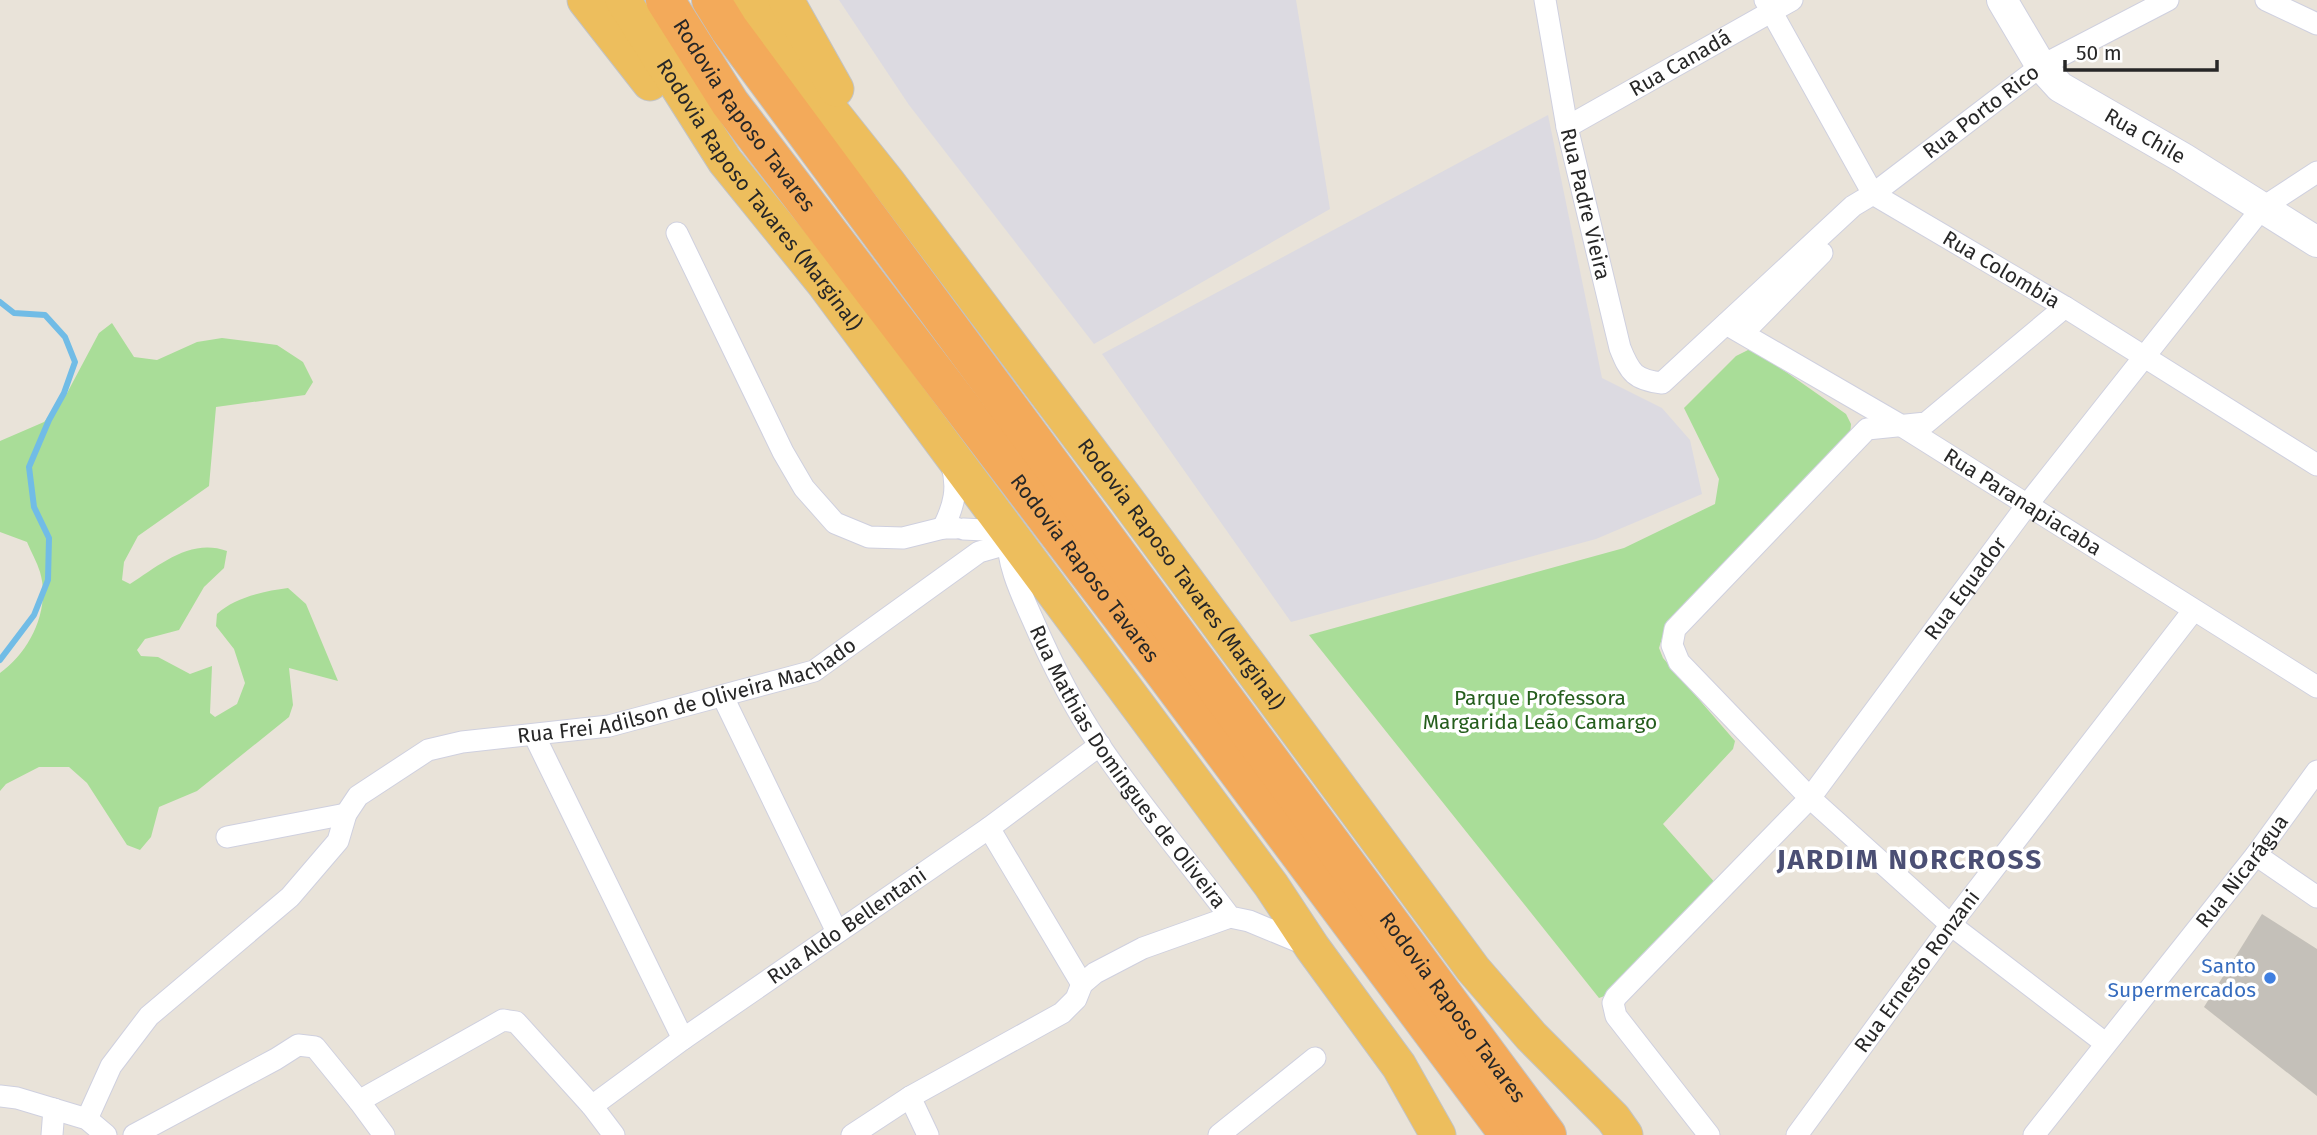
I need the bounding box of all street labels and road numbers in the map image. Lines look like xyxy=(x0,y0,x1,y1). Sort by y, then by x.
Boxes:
street label: Rodovia Raposo Tavares xyxy=(667,14,821,217)
street label: Rua Canadá xyxy=(1625,24,1736,102)
street label: Rodovia Raposo Tavares (Marginal) xyxy=(651,54,868,336)
street label: Rua Porto Rico xyxy=(1918,59,2045,164)
street label: Rua Chile xyxy=(2100,102,2190,170)
street label: Rua Padre Vieira xyxy=(1555,125,1616,282)
street label: Rua Colombia xyxy=(1938,225,2065,314)
street label: Rodovia Raposo Tavares (Marginal) xyxy=(1072,433,1290,715)
street label: Rua Paranapiacaba xyxy=(1939,442,2107,561)
street label: Rodovia Raposo Tavares xyxy=(1005,469,1165,668)
street label: Rua Equador xyxy=(1919,532,2012,645)
street label: Rua Mathias Domingues de Oliveira xyxy=(1024,621,1232,914)
street label: Rua Frei Adilson de Oliveira Machado xyxy=(516,632,861,749)
street label: Rua Nicarágua xyxy=(2190,809,2294,933)
street label: Rua Aldo Bellentani xyxy=(762,862,932,990)
street label: Rua Ernesto Ronzani xyxy=(1849,885,1985,1058)
street label: Rodovia Raposo Tavares xyxy=(1374,907,1532,1108)

